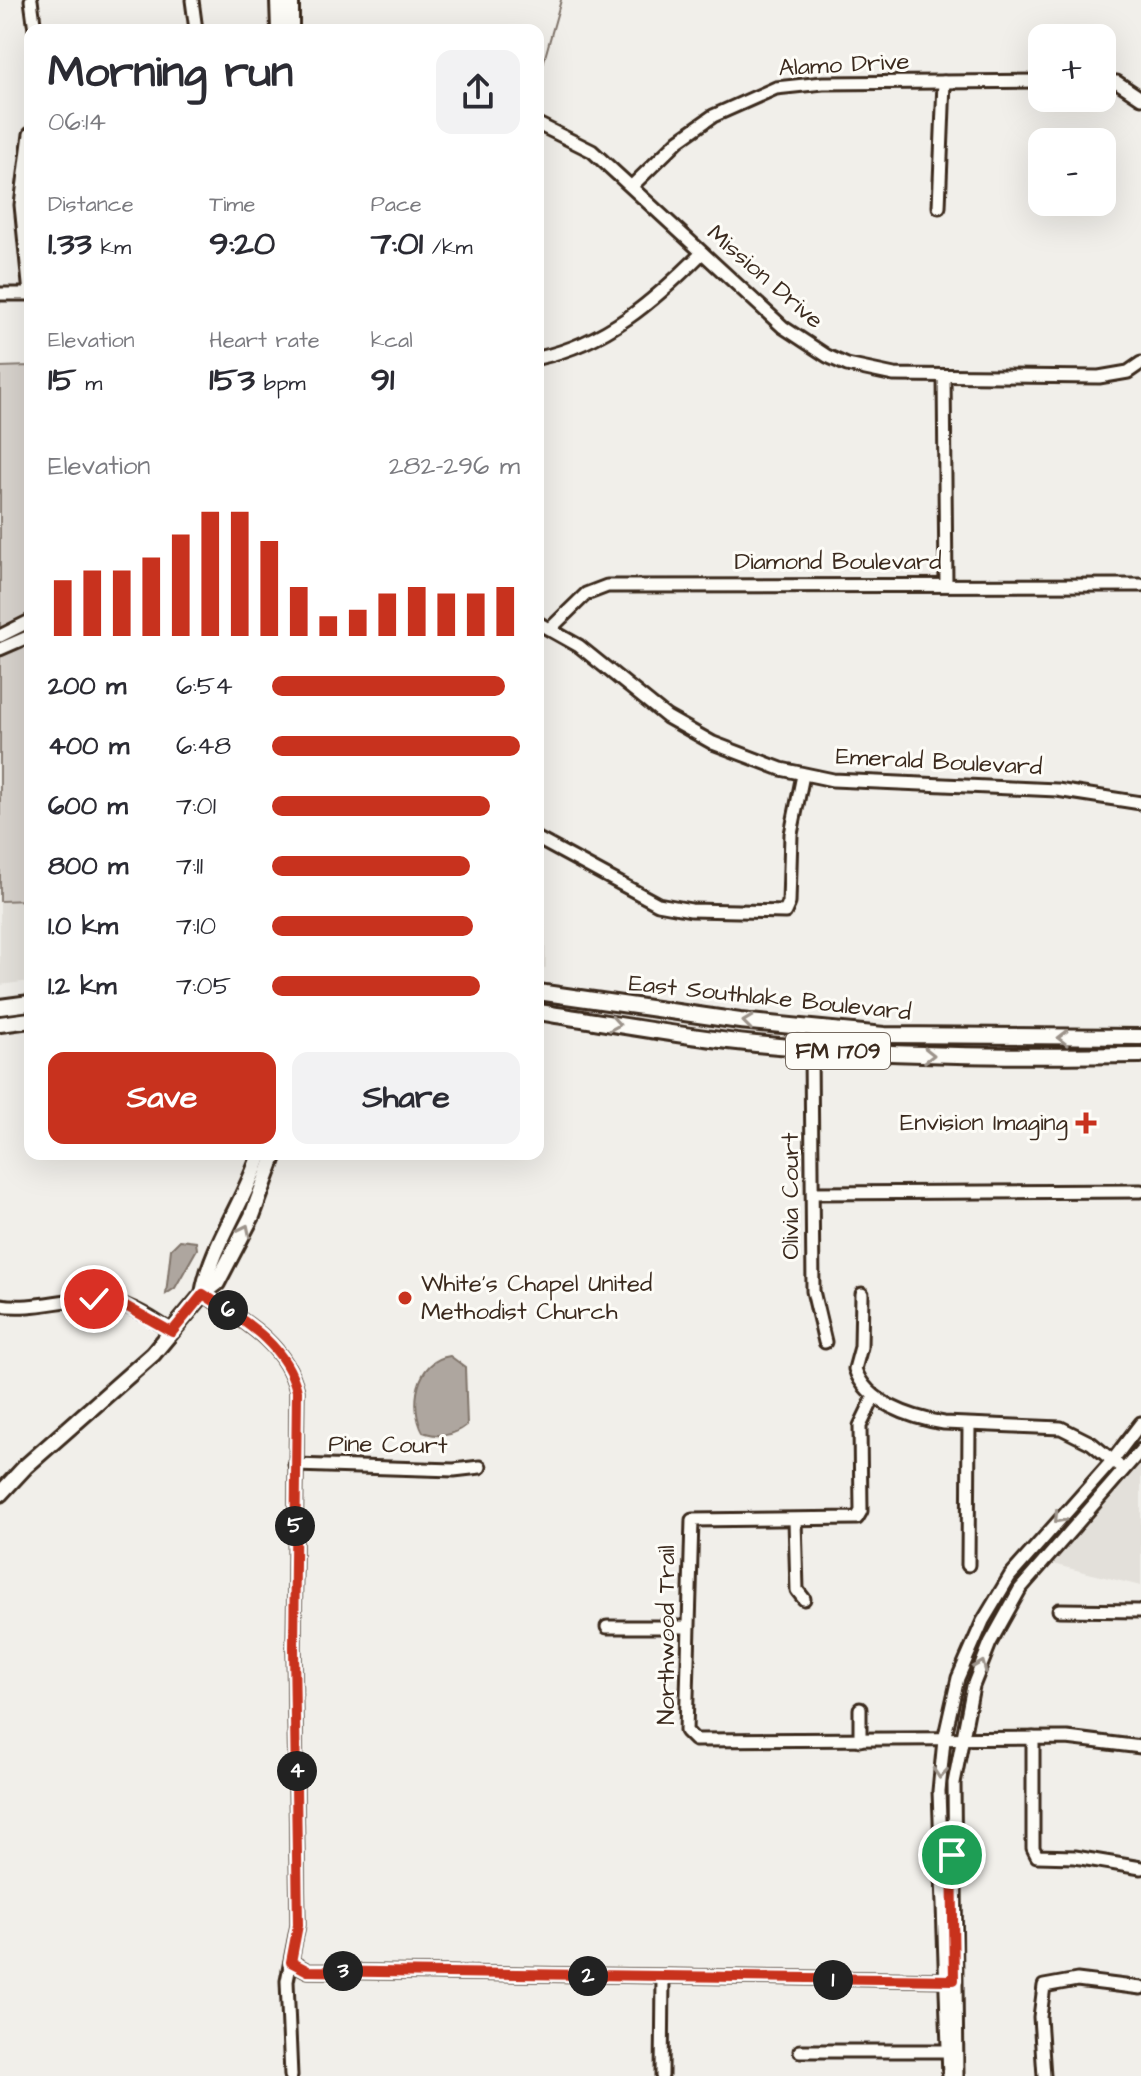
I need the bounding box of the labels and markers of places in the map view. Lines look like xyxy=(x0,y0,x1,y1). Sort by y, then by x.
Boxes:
place label: Envision Imaging xyxy=(900,1106,1068,1141)
marker: Envision Imaging xyxy=(1075,1112,1097,1134)
pin xyxy=(60,1265,128,1333)
place label: White's Chapel United Methodist Church xyxy=(421,1267,652,1329)
marker: White's Chapel United Methodist Church xyxy=(396,1289,414,1307)
pin: 6 xyxy=(208,1290,248,1330)
pin: 5 xyxy=(275,1506,315,1546)
pin: 4 xyxy=(277,1751,317,1791)
pin xyxy=(918,1821,986,1889)
pin: 3 xyxy=(323,1951,363,1991)
pin: 2 xyxy=(568,1956,608,1996)
pin: 1 xyxy=(813,1960,853,2000)

